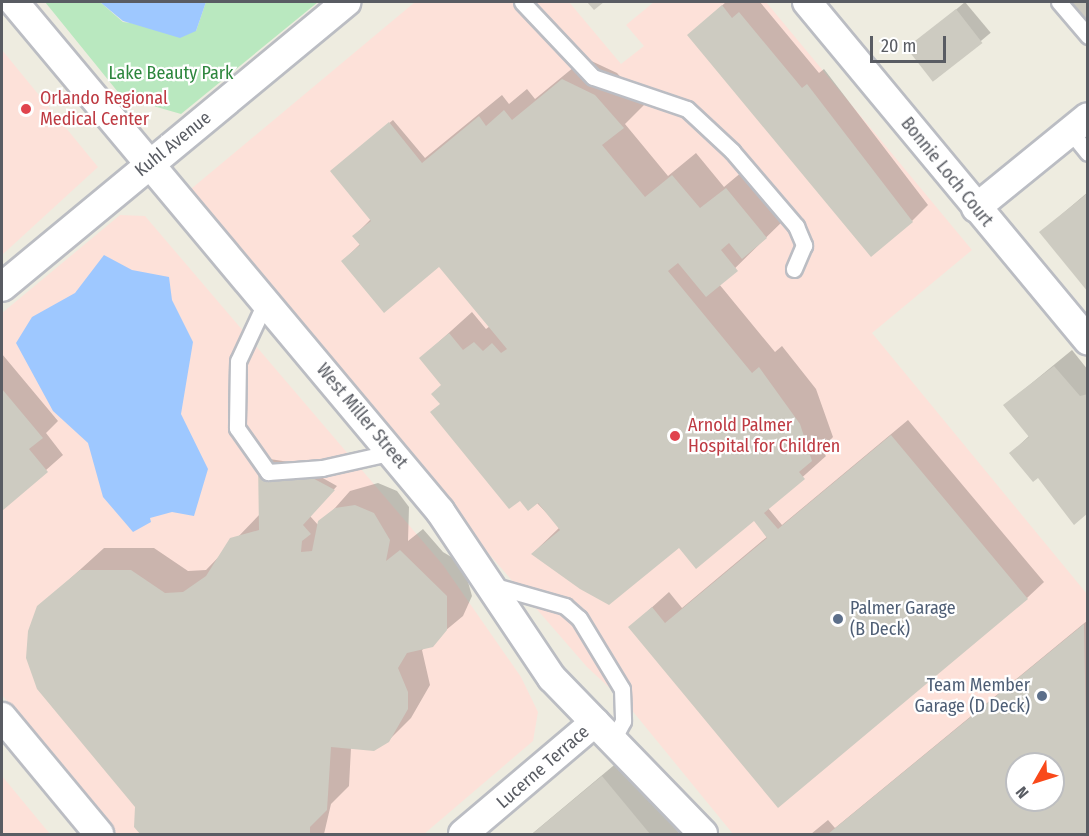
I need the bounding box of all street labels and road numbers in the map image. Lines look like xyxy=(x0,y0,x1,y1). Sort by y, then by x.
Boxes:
street label: Kuhl Avenue xyxy=(131,107,215,181)
street label: Bonnie Loch Court xyxy=(896,113,998,231)
street label: West Miller Street xyxy=(312,359,412,473)
street label: Lucerne Terrace xyxy=(492,721,594,813)

